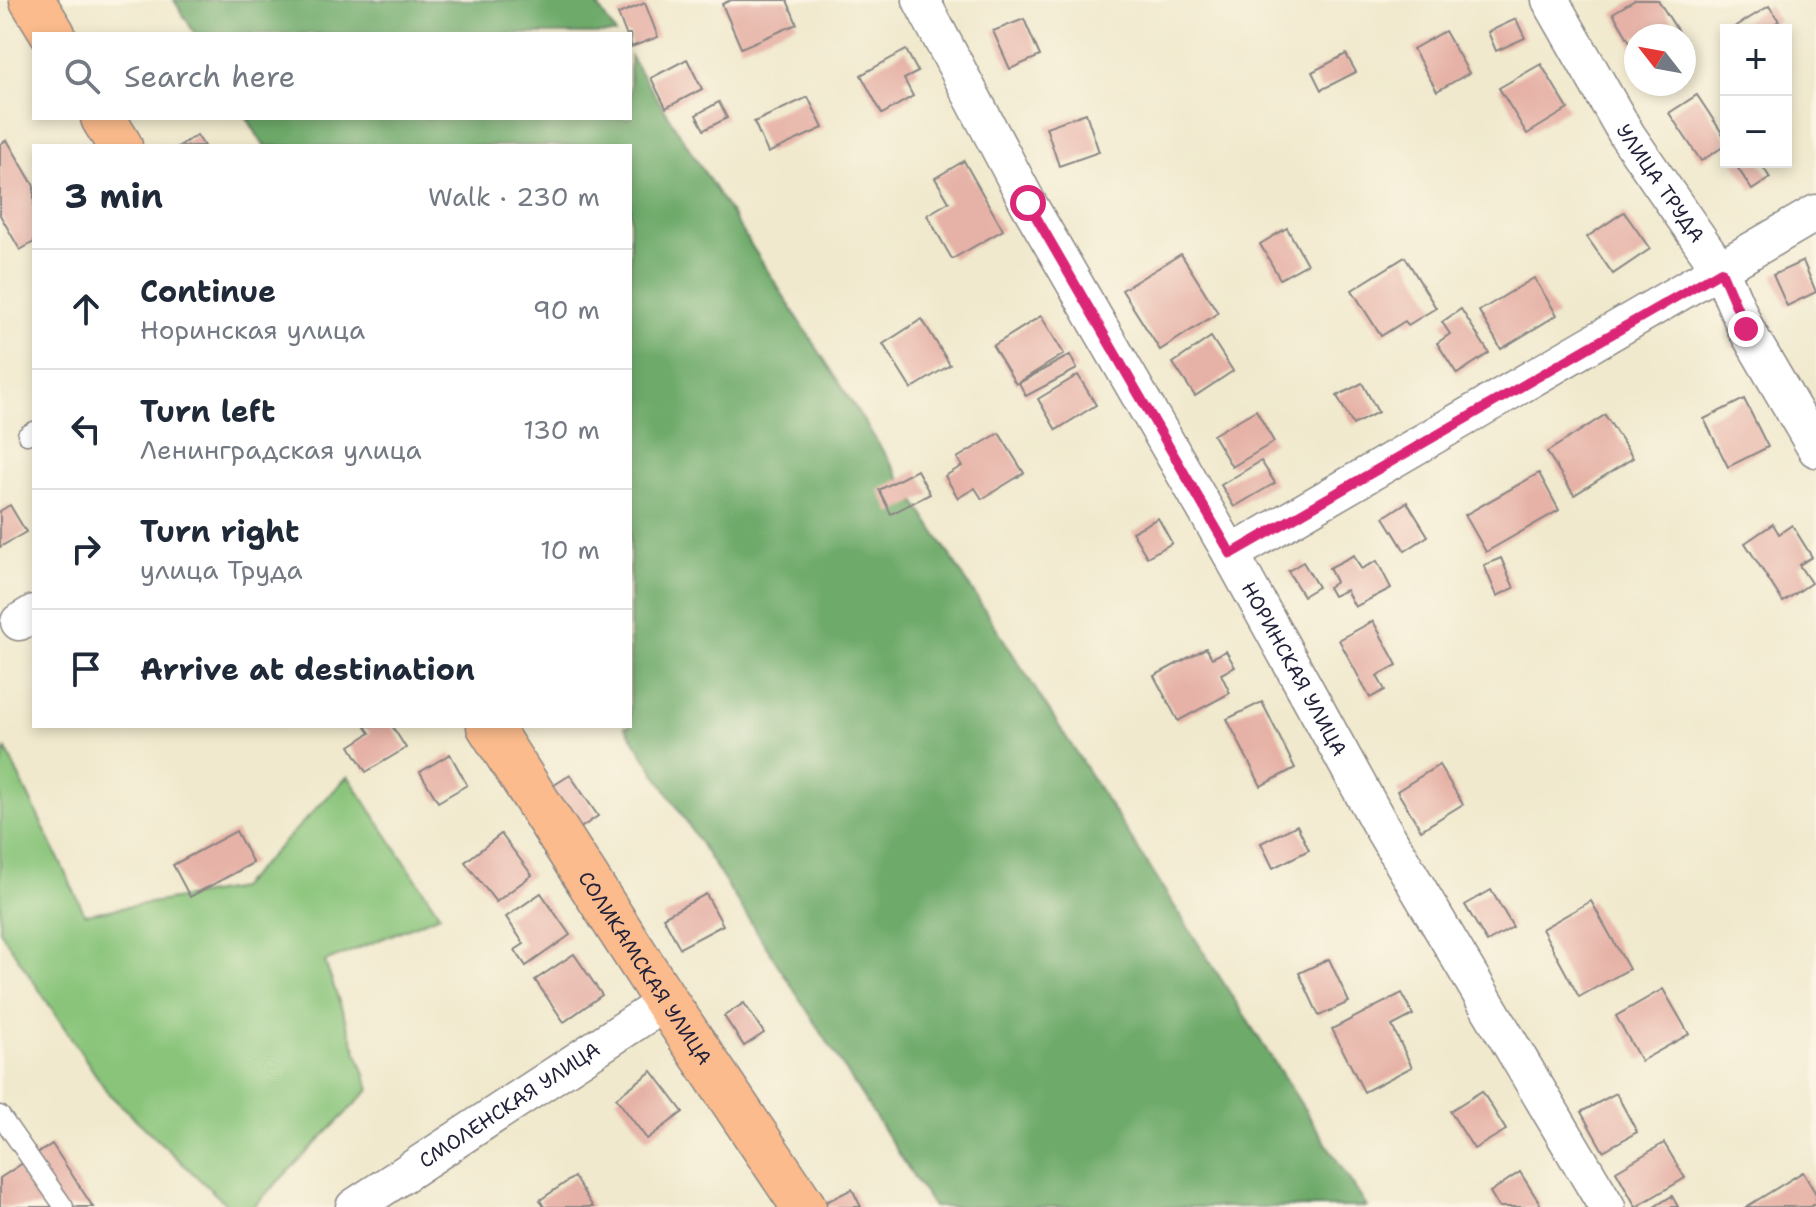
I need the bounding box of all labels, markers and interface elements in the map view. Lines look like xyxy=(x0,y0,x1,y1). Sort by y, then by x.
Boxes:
north arrow xyxy=(1624,24,1696,96)
map controls xyxy=(1720,24,1792,168)
button: + xyxy=(1720,24,1792,96)
search box xyxy=(32,32,632,120)
icon: search xyxy=(60,54,104,98)
text: Search here xyxy=(124,56,295,97)
button: − xyxy=(1720,96,1792,168)
street label: УЛИЦА ТРУДА xyxy=(1610,119,1710,248)
text: 3 min xyxy=(64,173,163,219)
text: Walk · 230 m xyxy=(428,179,600,214)
route start xyxy=(1010,185,1046,221)
text: Continue xyxy=(140,271,276,312)
icon: ahead xyxy=(64,287,108,331)
text: 90 m xyxy=(533,292,600,327)
route end xyxy=(1728,311,1764,347)
text: Норинская улица xyxy=(140,312,365,347)
text: Turn left xyxy=(140,391,275,432)
icon: left xyxy=(64,407,108,451)
text: 130 m xyxy=(523,412,600,447)
text: Ленинградская улица xyxy=(140,432,422,467)
text: Turn right xyxy=(140,511,299,552)
icon: right xyxy=(64,527,108,571)
text: 10 m xyxy=(540,532,600,567)
text: улица Труда xyxy=(140,552,303,587)
street label: НОРИНСКАЯ УЛИЦА xyxy=(1236,577,1353,761)
icon: arrive xyxy=(64,647,108,691)
text: Arrive at destination xyxy=(140,649,475,690)
street label: СОЛИКАМСКАЯ УЛИЦА xyxy=(573,866,718,1070)
street label: СМОЛЕНСКАЯ УЛИЦА xyxy=(414,1036,605,1174)

